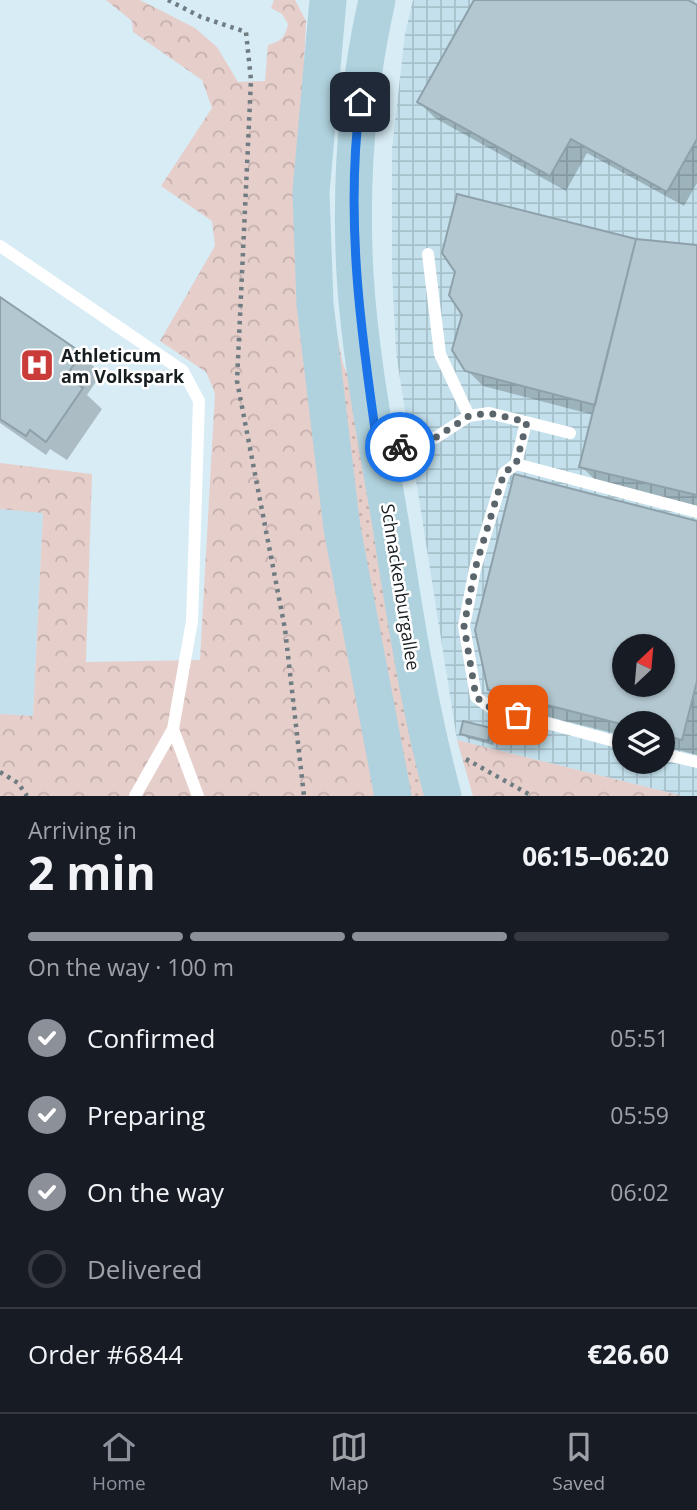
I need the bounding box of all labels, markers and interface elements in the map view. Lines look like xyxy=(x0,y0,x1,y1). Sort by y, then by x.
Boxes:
pin xyxy=(330,72,390,132)
icon: home xyxy=(341,83,379,121)
place label: Athleticum am Volkspark xyxy=(61,343,185,388)
hospital icon: Athleticum am Volkspark xyxy=(18,346,56,384)
courier xyxy=(365,412,435,482)
icon: bike xyxy=(381,428,419,466)
street label: Schnackenburgallee xyxy=(376,502,426,672)
north arrow xyxy=(612,634,676,696)
map controls xyxy=(612,634,675,774)
pin xyxy=(488,685,548,745)
icon: bag xyxy=(499,696,537,734)
button: layers xyxy=(612,711,675,774)
text: Arriving in xyxy=(28,814,137,846)
text: 06:15–06:20 xyxy=(522,838,669,874)
text: 2 min xyxy=(28,841,156,903)
text: On the way · 100 m xyxy=(28,951,234,983)
icon: check xyxy=(28,1019,66,1057)
text: Confirmed xyxy=(87,1020,215,1056)
text: 05:51 xyxy=(610,1022,669,1054)
icon: check xyxy=(28,1096,66,1134)
text: Preparing xyxy=(87,1097,205,1133)
text: 05:59 xyxy=(610,1099,669,1131)
icon: check xyxy=(28,1173,66,1211)
text: On the way xyxy=(87,1174,224,1210)
text: 06:02 xyxy=(610,1176,669,1208)
text: Delivered xyxy=(87,1251,202,1287)
text: Order #6844 xyxy=(28,1336,183,1372)
text: €26.60 xyxy=(587,1336,669,1372)
tab: Home xyxy=(92,1428,146,1496)
tab: Map xyxy=(329,1428,369,1496)
tab: Saved xyxy=(552,1428,605,1496)

